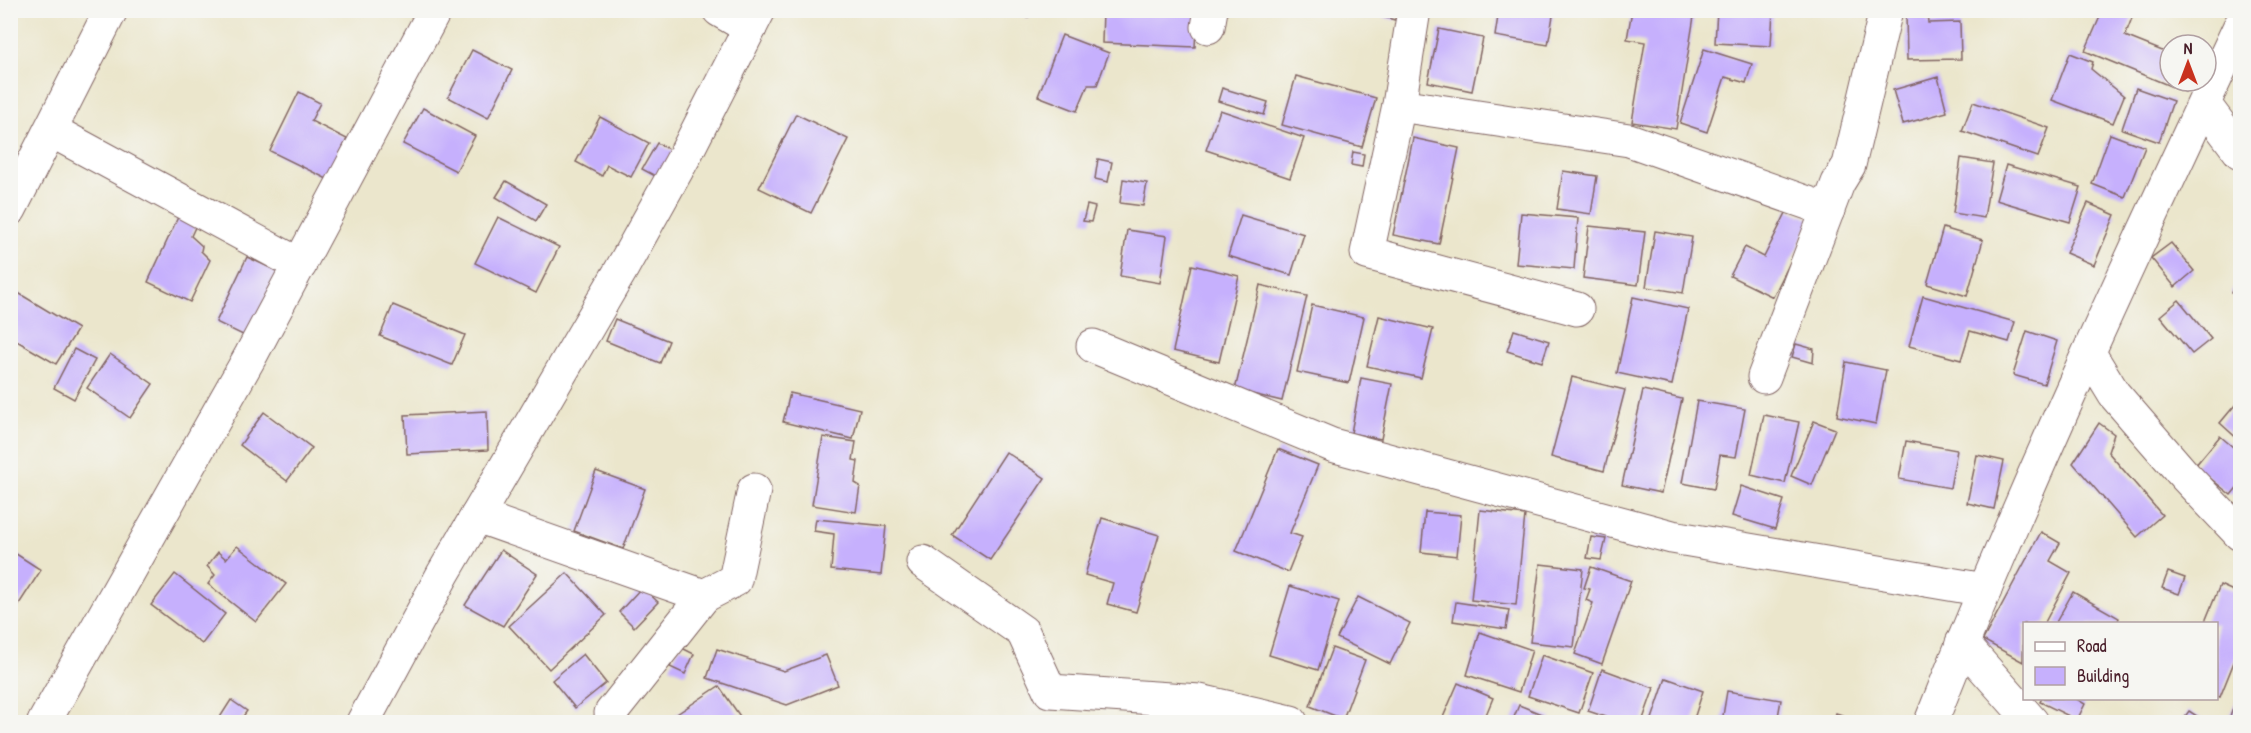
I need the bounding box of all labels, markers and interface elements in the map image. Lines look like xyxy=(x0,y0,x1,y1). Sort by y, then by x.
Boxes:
north arrow xyxy=(2158,33,2218,93)
text: N xyxy=(2184,37,2193,59)
legend xyxy=(2023,622,2218,700)
text: Road xyxy=(2077,633,2107,658)
text: Building xyxy=(2077,663,2129,688)

